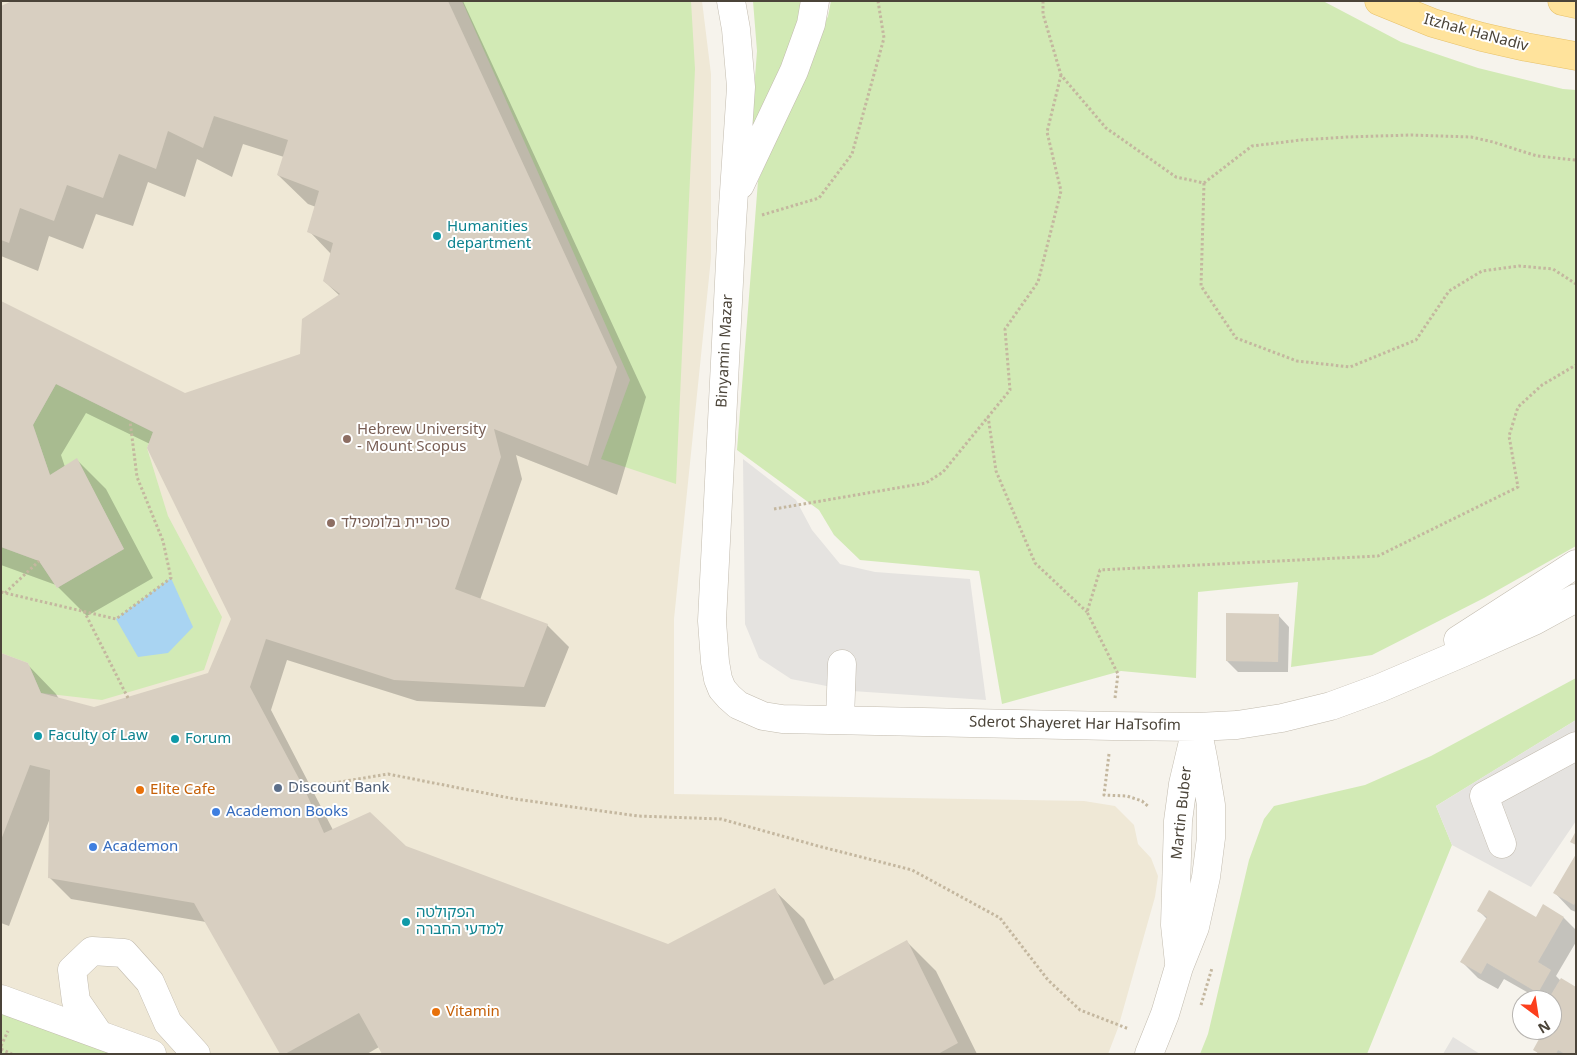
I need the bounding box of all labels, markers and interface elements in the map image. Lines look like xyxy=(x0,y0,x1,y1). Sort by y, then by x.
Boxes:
street label: Itzhak HaNadiv xyxy=(1422,10,1530,56)
place label: Humanities department xyxy=(447,218,531,253)
marker: Humanities department xyxy=(431,230,443,242)
street label: Binyamin Mazar xyxy=(713,294,737,408)
place label: Hebrew University - Mount Scopus xyxy=(357,421,486,456)
marker: Hebrew University - Mount Scopus xyxy=(341,433,353,445)
place label: ספריית בלומפילד xyxy=(341,514,450,532)
marker: ספריית בלומפילד xyxy=(325,517,337,529)
street label: Sderot Shayeret Har HaTsofim xyxy=(969,713,1181,735)
place label: Faculty of Law xyxy=(48,727,148,745)
marker: Faculty of Law xyxy=(32,730,44,742)
place label: Forum xyxy=(185,730,231,748)
marker: Forum xyxy=(169,733,181,745)
street label: Martin Buber xyxy=(1168,766,1196,860)
place label: Discount Bank xyxy=(288,779,390,797)
place label: Elite Cafe xyxy=(150,781,215,799)
marker: Discount Bank xyxy=(272,782,284,794)
marker: Elite Cafe xyxy=(134,784,146,796)
place label: Academon Books xyxy=(226,803,348,821)
marker: Academon Books xyxy=(210,806,222,818)
place label: Academon xyxy=(103,838,178,856)
marker: Academon xyxy=(87,841,99,853)
place label: הפקולטה למדעי החברה xyxy=(416,904,504,939)
marker: הפקולטה למדעי החברה xyxy=(400,916,412,928)
north arrow xyxy=(1512,990,1562,1040)
place label: Vitamin xyxy=(446,1003,500,1021)
marker: Vitamin xyxy=(430,1006,442,1018)
text: N xyxy=(1535,1016,1554,1039)

